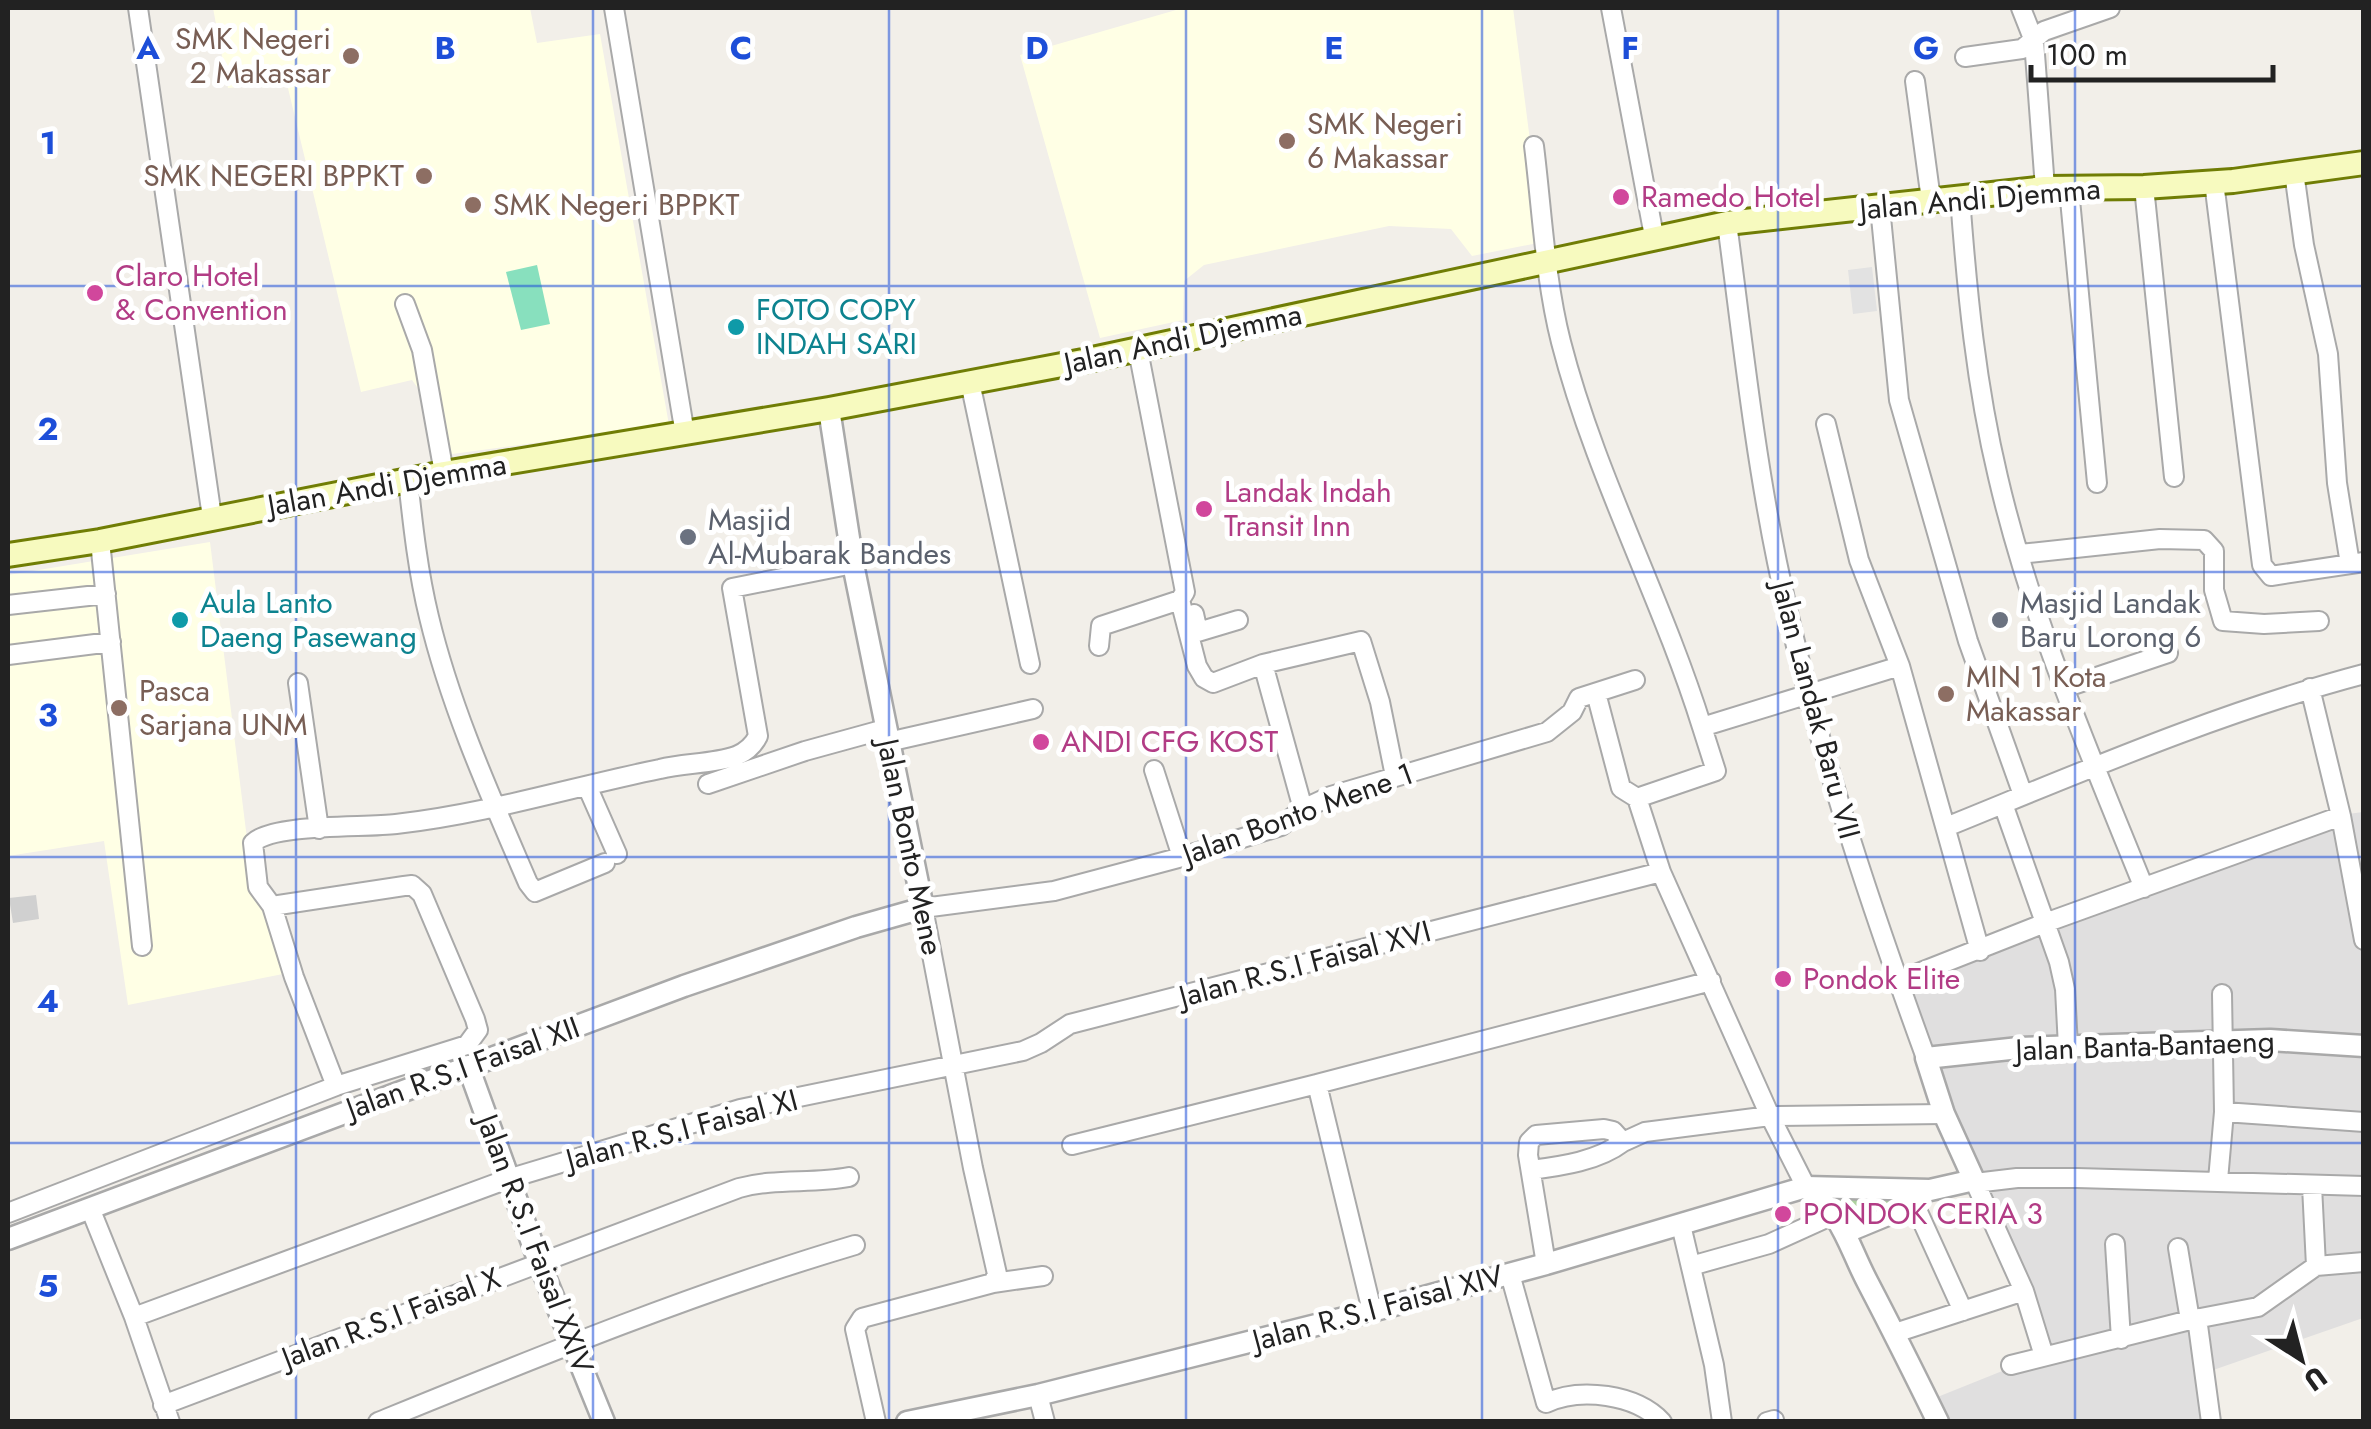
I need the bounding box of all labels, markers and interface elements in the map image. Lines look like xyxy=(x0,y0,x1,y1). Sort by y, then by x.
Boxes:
place label: SMK Negeri 2 Makassar xyxy=(175,17,332,94)
scale bar xyxy=(2031,20,2274,82)
text: A xyxy=(135,25,160,71)
text: B xyxy=(434,25,456,71)
text: C xyxy=(730,25,752,71)
text: D xyxy=(1025,25,1049,71)
text: E xyxy=(1324,25,1344,71)
text: F xyxy=(1621,25,1639,71)
text: G xyxy=(1913,25,1939,71)
text: 100 m xyxy=(2046,33,2128,76)
marker: SMK Negeri 2 Makassar xyxy=(340,45,362,67)
place label: SMK Negeri 6 Makassar xyxy=(1307,102,1463,179)
text: 1 xyxy=(40,120,56,166)
marker: SMK Negeri 6 Makassar xyxy=(1276,130,1298,152)
place label: SMK NEGERI BPPKT xyxy=(143,154,404,197)
marker: SMK NEGERI BPPKT xyxy=(413,165,435,187)
street label: Jalan Andi Djemma xyxy=(1854,167,2102,231)
place label: Ramedo Hotel xyxy=(1641,175,1821,218)
place label: SMK Negeri BPPKT xyxy=(493,183,739,226)
marker: Ramedo Hotel xyxy=(1610,186,1632,208)
marker: SMK Negeri BPPKT xyxy=(462,194,484,216)
place label: Claro Hotel & Convention xyxy=(115,254,288,331)
marker: Claro Hotel & Convention xyxy=(84,282,106,304)
place label: FOTO COPY INDAH SARI xyxy=(756,288,917,365)
street label: Jalan Andi Djemma xyxy=(1056,292,1306,386)
marker: FOTO COPY INDAH SARI xyxy=(725,316,747,338)
text: 2 xyxy=(38,406,59,452)
street label: Jalan Andi Djemma xyxy=(260,442,510,527)
place label: Landak Indah Transit Inn xyxy=(1224,470,1392,547)
place label: Masjid Al-Mubarak Bandes xyxy=(708,498,951,575)
marker: Landak Indah Transit Inn xyxy=(1193,498,1215,520)
marker: Masjid Al-Mubarak Bandes xyxy=(677,526,699,548)
street label: Jalan Landak Baru VII xyxy=(1760,572,1872,844)
place label: Aula Lanto Daeng Pasewang xyxy=(200,581,417,658)
place label: Masjid Landak Baru Lorong 6 xyxy=(2020,581,2201,658)
marker: Aula Lanto Daeng Pasewang xyxy=(169,609,191,631)
marker: Masjid Landak Baru Lorong 6 xyxy=(1989,609,2011,631)
place label: MIN 1 Kota Makassar xyxy=(1966,655,2106,732)
place label: Pasca Sarjana UNM xyxy=(139,669,308,746)
marker: MIN 1 Kota Makassar xyxy=(1935,683,1957,705)
text: 3 xyxy=(38,692,58,738)
marker: Pasca Sarjana UNM xyxy=(108,697,130,719)
place label: ANDI CFG KOST xyxy=(1061,720,1278,763)
street label: Jalan Bonto Mene xyxy=(866,731,954,959)
marker: ANDI CFG KOST xyxy=(1030,731,1052,753)
street label: Jalan Bonto Mene 1 xyxy=(1173,752,1419,877)
street label: Jalan R.S.I Faisal XVI xyxy=(1170,909,1435,1019)
place label: Pondok Elite xyxy=(1803,957,1960,1000)
marker: Pondok Elite xyxy=(1772,968,1794,990)
text: 4 xyxy=(37,978,59,1024)
street label: Jalan R.S.I Faisal XII xyxy=(336,1005,585,1131)
street label: Jalan Banta-Bantaeng xyxy=(2011,1019,2275,1072)
street label: Jalan R.S.I Faisal XI xyxy=(557,1078,802,1182)
street label: Jalan R.S.I Faisal XXIV xyxy=(465,1104,605,1380)
place label: PONDOK CERIA 3 xyxy=(1803,1192,2043,1235)
marker: PONDOK CERIA 3 xyxy=(1772,1203,1794,1225)
street label: Jalan R.S.I Faisal XIV xyxy=(1244,1253,1508,1363)
street label: Jalan R.S.I Faisal X xyxy=(272,1256,507,1380)
text: 5 xyxy=(38,1263,58,1309)
north arrow xyxy=(2251,1309,2351,1409)
text: U xyxy=(2295,1356,2335,1401)

